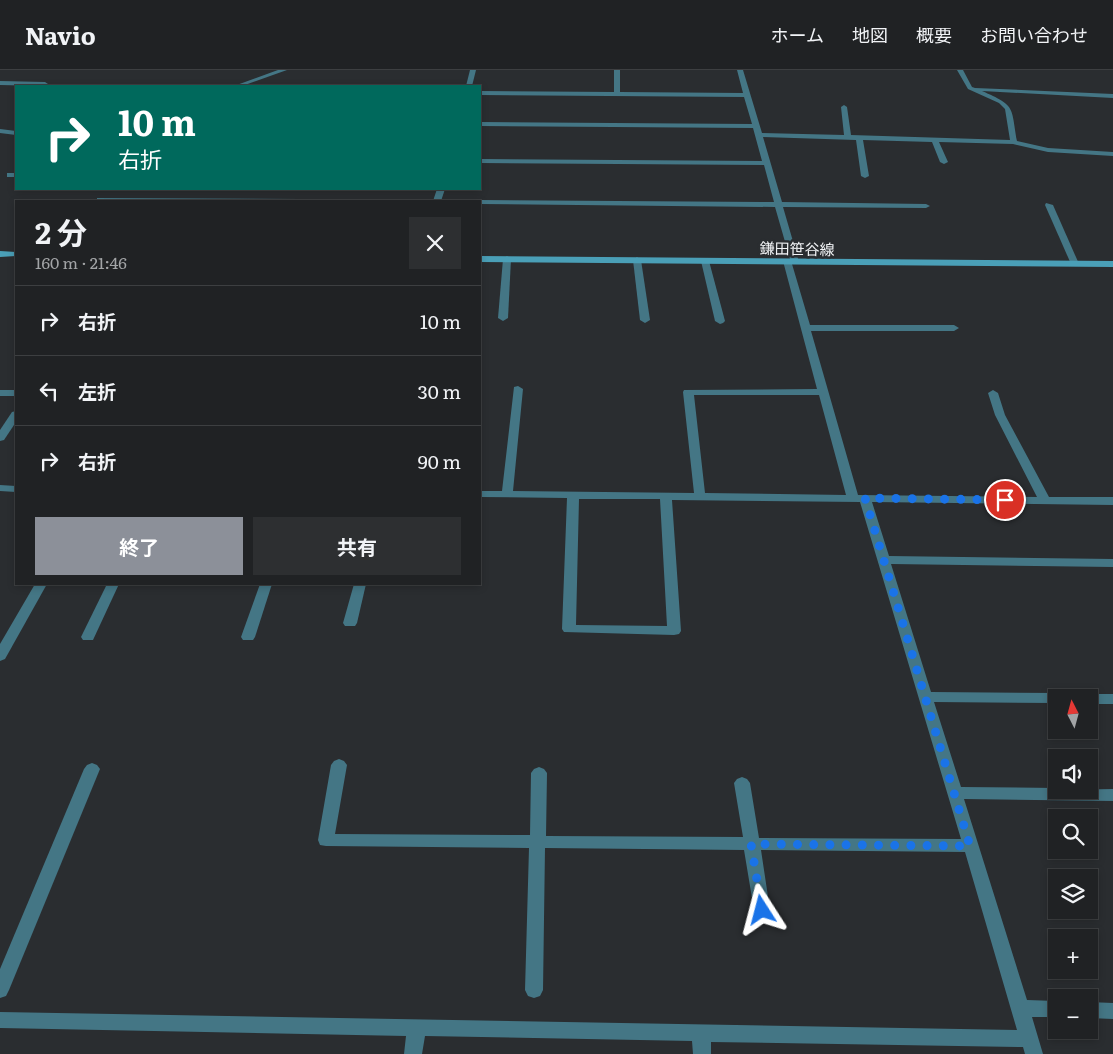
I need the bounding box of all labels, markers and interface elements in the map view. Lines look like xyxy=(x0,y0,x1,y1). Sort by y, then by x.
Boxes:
text: Navio xyxy=(25,17,96,52)
text: ホーム xyxy=(771,21,824,48)
text: 地図 xyxy=(852,21,888,48)
text: 概要 xyxy=(916,21,952,48)
text: お問い合わせ xyxy=(980,21,1088,48)
text: 10 m xyxy=(118,95,196,147)
icon: right xyxy=(35,105,100,170)
text: 右折 xyxy=(118,142,162,175)
text: 2 分 xyxy=(35,209,87,253)
button: close xyxy=(409,217,461,269)
street label: 鎌田笹谷線 xyxy=(759,236,835,260)
text: 160 m · 21:46 xyxy=(35,250,127,274)
icon: right xyxy=(35,307,63,335)
text: 右折 xyxy=(78,307,116,335)
text: 10 m xyxy=(420,307,461,335)
icon: left xyxy=(35,377,63,405)
text: 左折 xyxy=(78,377,116,405)
text: 30 m xyxy=(417,377,461,405)
icon: right xyxy=(35,447,63,475)
text: 右折 xyxy=(78,447,116,475)
text: 90 m xyxy=(418,447,461,475)
pin xyxy=(984,479,1026,521)
icon: arrive xyxy=(991,486,1019,514)
button: 終了 xyxy=(35,517,243,575)
button: 共有 xyxy=(253,517,461,575)
north arrow xyxy=(1048,689,1098,739)
map controls xyxy=(1048,689,1098,1039)
button: sound xyxy=(1048,749,1098,799)
button: search xyxy=(1048,809,1098,859)
button: layers xyxy=(1048,869,1098,919)
position arrow xyxy=(735,883,787,935)
button: + xyxy=(1048,929,1098,979)
button: − xyxy=(1048,989,1098,1039)

